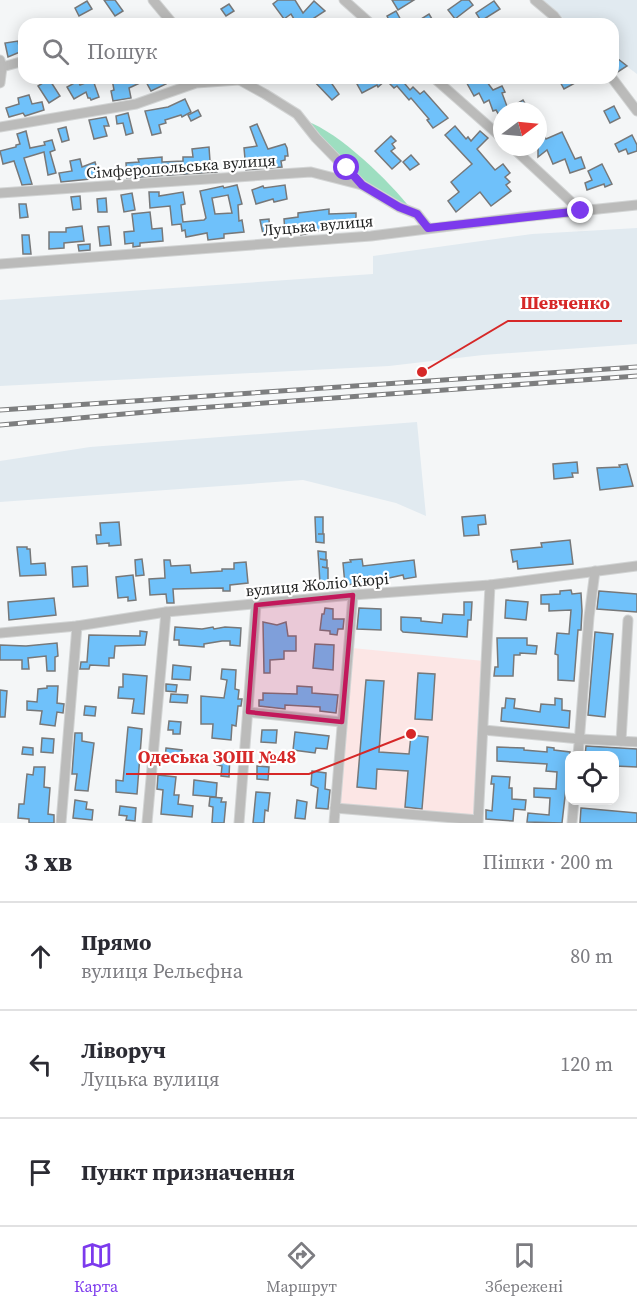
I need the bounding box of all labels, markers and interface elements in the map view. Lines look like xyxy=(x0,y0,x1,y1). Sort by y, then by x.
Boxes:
search box xyxy=(18,18,619,84)
icon: search xyxy=(39,35,72,68)
text: Пошук xyxy=(87,36,158,66)
north arrow xyxy=(493,102,547,156)
street label: Сімферопольська вулиця xyxy=(85,148,277,184)
route start xyxy=(333,154,359,180)
route end xyxy=(567,197,593,223)
street label: Луцька вулиця xyxy=(262,209,374,241)
callout: Шевченко xyxy=(508,285,622,321)
text: Шевченко xyxy=(520,290,610,315)
street label: вулиця Жоліо Кюрі xyxy=(244,567,390,601)
callout: Одеська ЗОШ №48 xyxy=(126,738,309,774)
text: Одеська ЗОШ №48 xyxy=(138,744,296,769)
map controls xyxy=(565,751,619,805)
button: locate xyxy=(565,751,619,805)
text: 3 хв xyxy=(24,844,72,880)
text: Пішки · 200 m xyxy=(482,848,613,876)
text: Прямо xyxy=(81,927,151,957)
icon: ahead xyxy=(24,940,57,973)
text: 80 m xyxy=(570,942,613,970)
text: вулиця Рельєфна xyxy=(81,957,243,985)
text: Ліворуч xyxy=(81,1035,166,1065)
icon: left xyxy=(24,1048,57,1081)
text: 120 m xyxy=(560,1050,613,1078)
text: Луцька вулиця xyxy=(81,1065,220,1093)
icon: arrive xyxy=(24,1156,57,1189)
text: Пункт призначення xyxy=(81,1157,295,1187)
tab: Карта xyxy=(74,1239,118,1297)
tab: Маршрут xyxy=(266,1239,337,1297)
tab: Збережені xyxy=(485,1239,563,1297)

